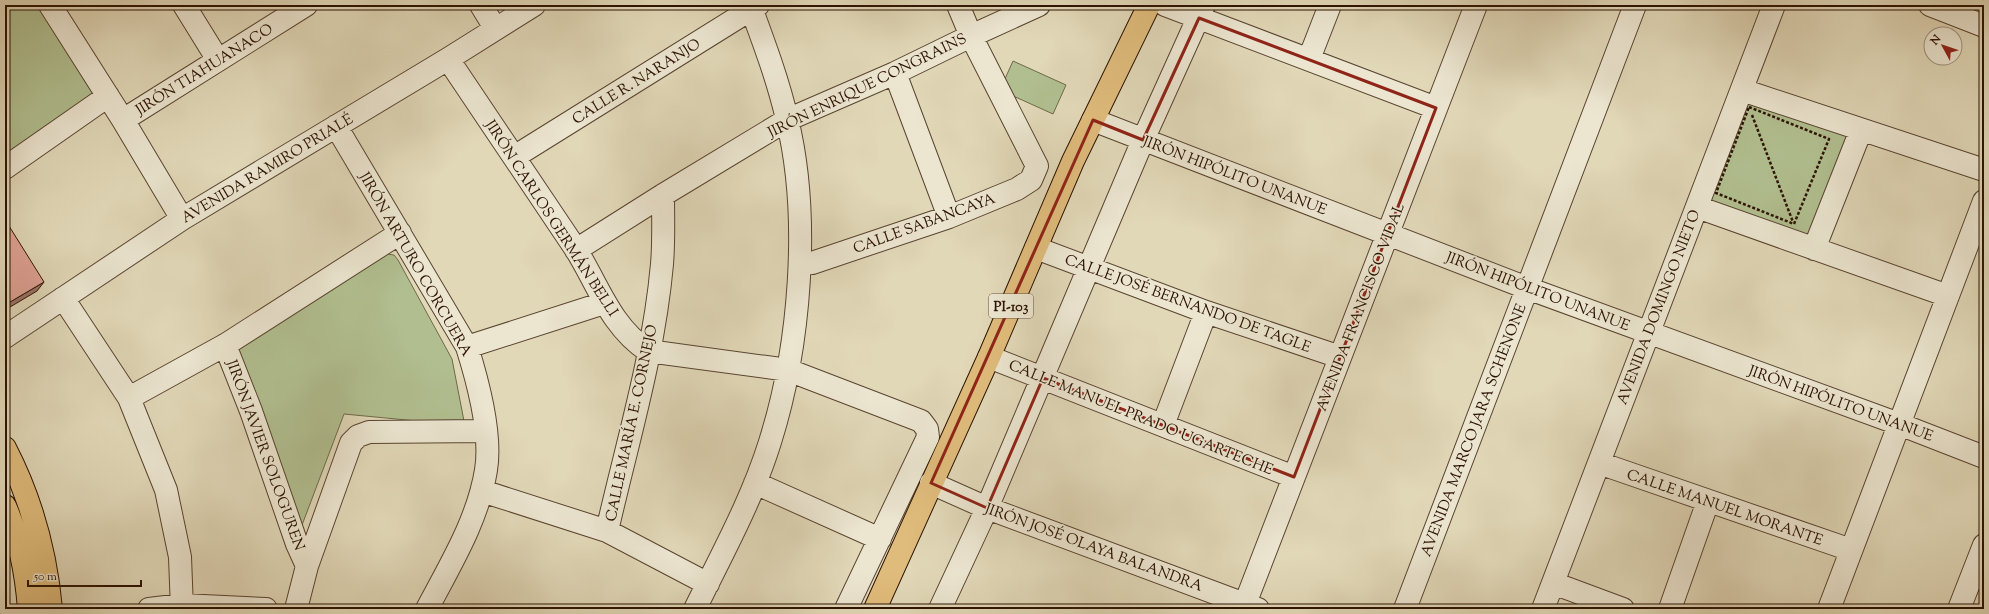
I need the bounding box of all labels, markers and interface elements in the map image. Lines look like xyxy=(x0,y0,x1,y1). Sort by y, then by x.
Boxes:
street label: JIRÓN TIAHUANACO xyxy=(130,18,278,122)
north arrow xyxy=(1923,26,1963,66)
street label: JIRÓN ENRIQUE CONGRAINS xyxy=(763,27,971,144)
text: N xyxy=(1927,32,1945,49)
street label: CALLE R. NARANJO xyxy=(569,34,705,130)
street label: AVENIDA RAMIRO PRIALÉ xyxy=(177,109,358,229)
street label: JIRÓN CARLOS GERMÁN BELLI xyxy=(479,115,624,321)
street label: JIRÓN HIPÓLITO UNANUE xyxy=(1139,129,1330,221)
street label: JIRÓN ARTURO CORCUERA xyxy=(353,167,478,361)
street label: CALLE SABANCAYA xyxy=(850,189,999,260)
street label: AVENIDA FRANCISCO VIDAL xyxy=(1312,200,1411,415)
street label: AVENIDA DOMINGO NIETO xyxy=(1612,207,1706,408)
street label: JIRÓN HIPÓLITO UNANUE xyxy=(1442,245,1633,337)
street label: CALLE JOSÉ BERNANDO DE TAGLE xyxy=(1061,249,1314,359)
road number: PI-103 xyxy=(989,294,1033,318)
street label: AVENIDA MARCO JARA SCHENONE xyxy=(1416,301,1532,560)
street label: CALLE MARÍA E. CORNEJO xyxy=(600,322,664,524)
street label: JIRÓN JAVIER SOLOGUREN xyxy=(220,356,311,554)
street label: CALLE MANUEL PRADO UGARTECHE xyxy=(1005,356,1276,481)
street label: JIRÓN HIPÓLITO UNANUE xyxy=(1744,359,1937,448)
street label: CALLE MANUEL MORANTE xyxy=(1624,465,1825,552)
street label: JIRÓN JOSÉ OLAYA BALANDRA xyxy=(981,497,1206,598)
scale bar xyxy=(28,562,141,588)
text: 50 m xyxy=(33,568,57,586)

